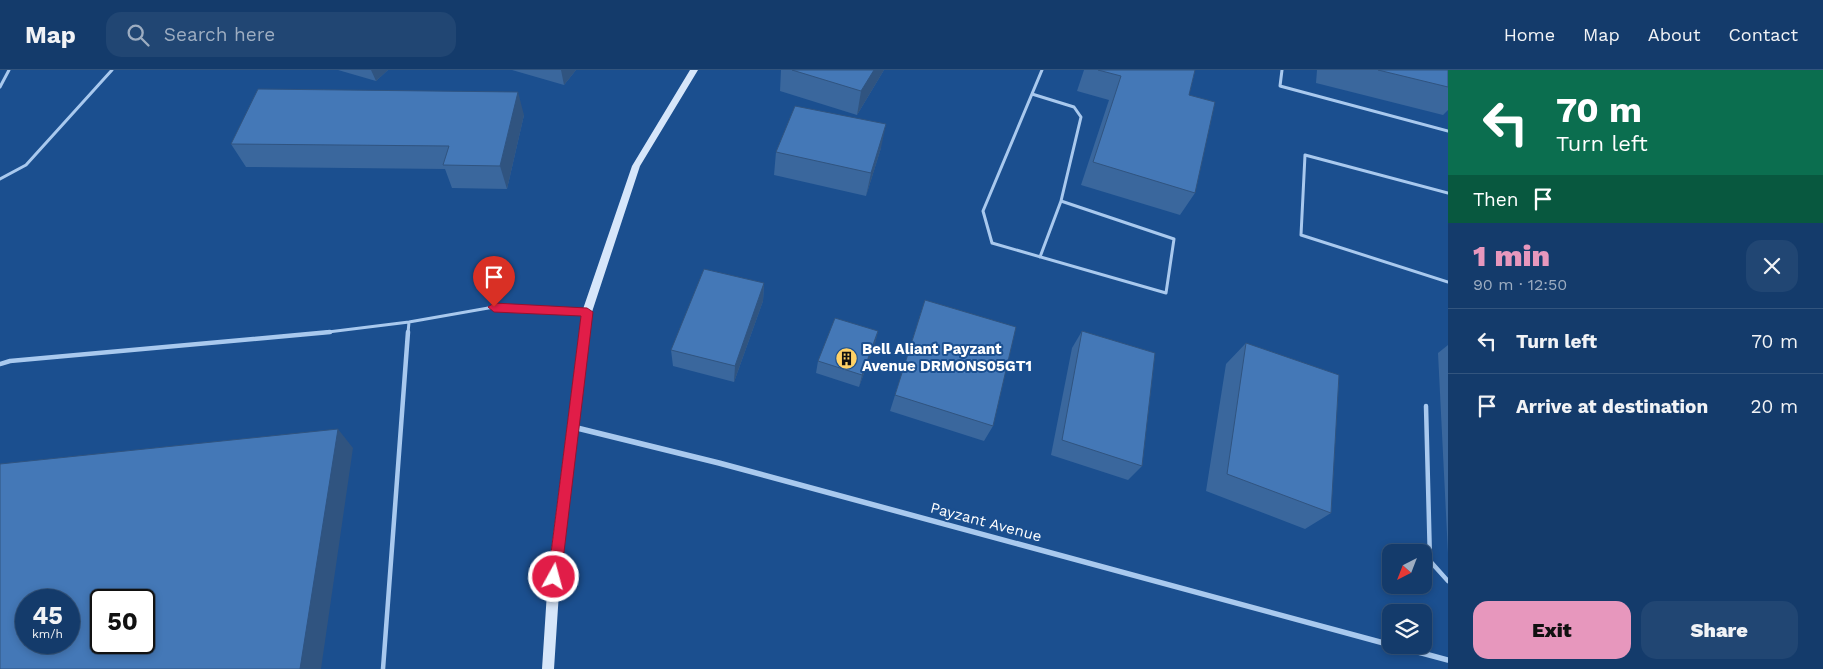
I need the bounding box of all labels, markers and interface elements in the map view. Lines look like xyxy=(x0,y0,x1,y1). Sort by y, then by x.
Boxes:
search box xyxy=(106,12,456,57)
text: Map xyxy=(25,21,76,49)
icon: search xyxy=(124,21,152,49)
text: Search here xyxy=(164,23,275,46)
text: Home xyxy=(1504,24,1555,45)
text: Map xyxy=(1583,24,1620,45)
text: About xyxy=(1648,24,1700,45)
text: Contact xyxy=(1728,24,1798,45)
text: 70 m xyxy=(1556,89,1642,131)
icon: left xyxy=(1473,90,1538,155)
text: Turn left xyxy=(1556,131,1648,156)
icon: arrive xyxy=(1529,185,1557,213)
text: Then xyxy=(1473,188,1519,211)
text: 1 min xyxy=(1473,238,1550,273)
button: close xyxy=(1746,240,1798,292)
pin xyxy=(473,256,515,307)
icon: arrive xyxy=(480,263,508,291)
text: 90 m · 12:50 xyxy=(1473,275,1567,294)
icon: left xyxy=(1473,327,1501,355)
text: Turn left xyxy=(1516,330,1597,353)
text: 70 m xyxy=(1751,330,1798,353)
place label: Bell Aliant Payzant Avenue DRMONS05GT1 xyxy=(862,340,1032,375)
building icon: Bell Aliant Payzant Avenue DRMONS05GT1 xyxy=(834,346,858,370)
icon: arrive xyxy=(1473,392,1501,420)
text: Arrive at destination xyxy=(1516,395,1708,418)
text: 20 m xyxy=(1751,395,1798,418)
street label: Payzant Avenue xyxy=(928,498,1044,546)
north arrow xyxy=(1382,544,1432,594)
map controls xyxy=(1382,544,1432,654)
position arrow xyxy=(527,550,579,602)
speed limit sign: 50 xyxy=(90,589,155,654)
text: 45 xyxy=(32,601,63,630)
button: Exit xyxy=(1473,601,1631,659)
button: Share xyxy=(1641,601,1798,659)
button: layers xyxy=(1382,604,1432,654)
text: km/h xyxy=(32,627,63,641)

